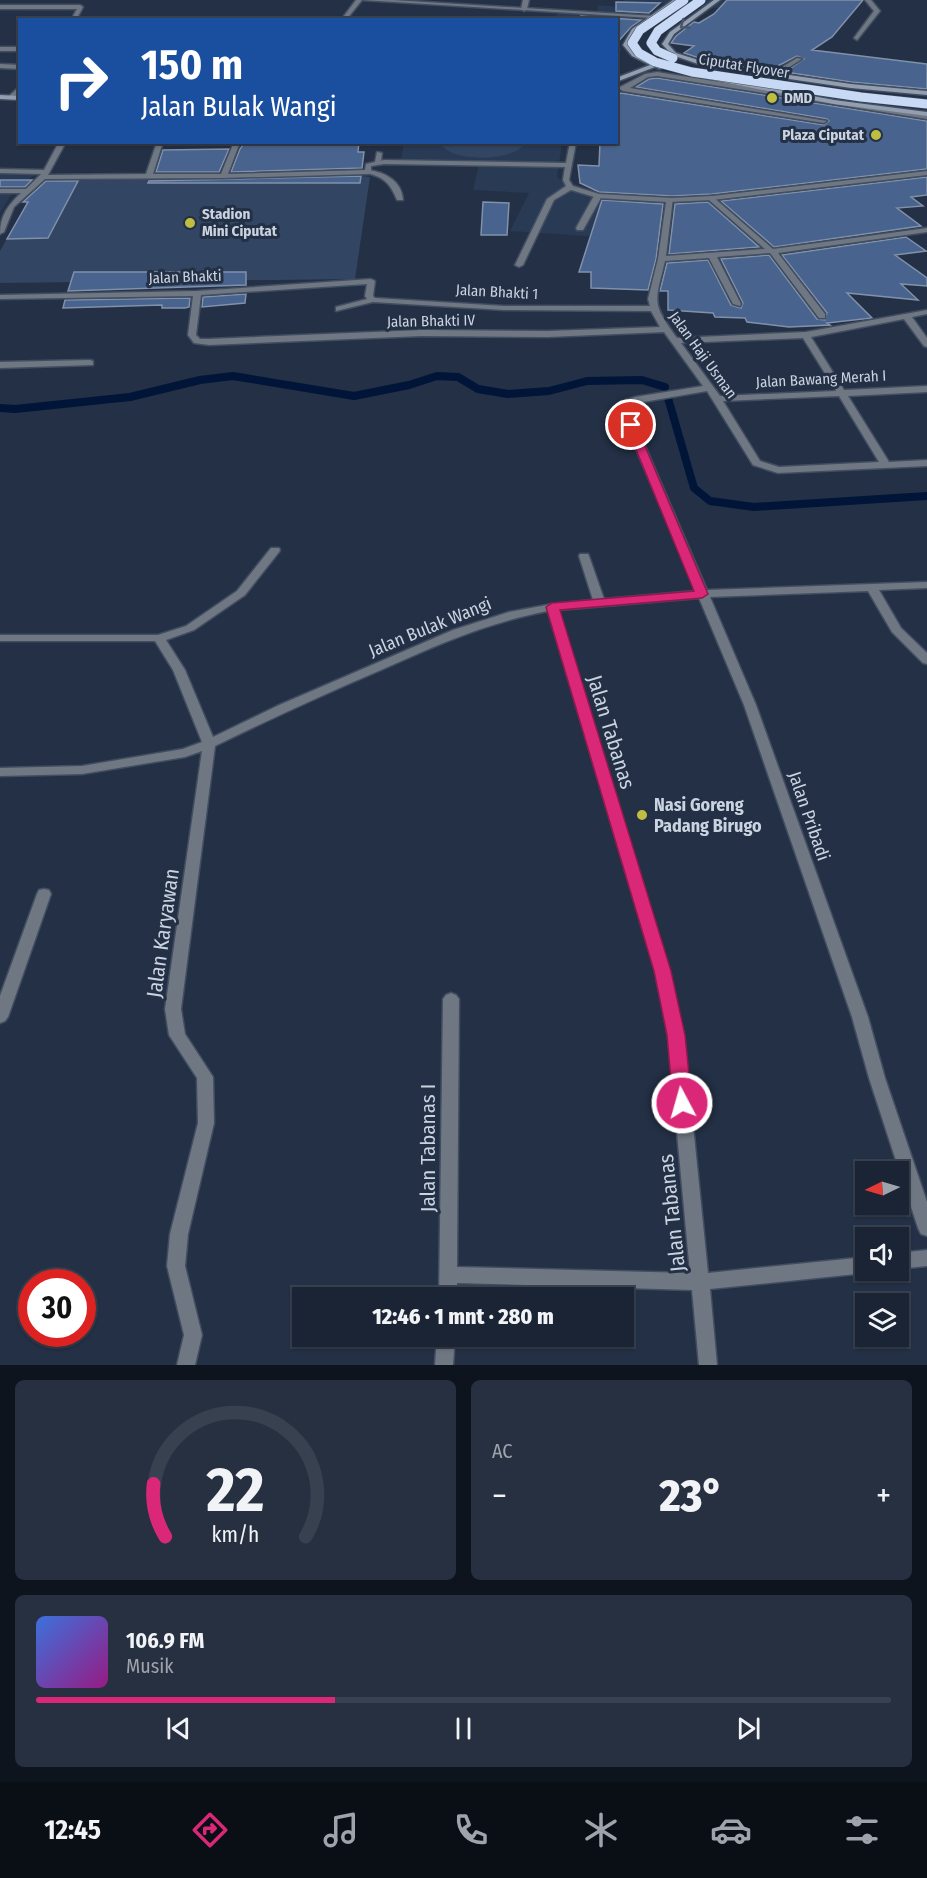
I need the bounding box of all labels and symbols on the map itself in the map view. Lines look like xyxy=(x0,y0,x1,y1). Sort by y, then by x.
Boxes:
one-way arrow xyxy=(680,17,691,28)
street label: Ciputat Flyover xyxy=(697,50,791,82)
place label: DMD xyxy=(784,89,813,107)
marker: DMD xyxy=(765,91,779,105)
place label: Plaza Ciputat xyxy=(782,126,865,144)
marker: Plaza Ciputat xyxy=(869,128,883,142)
place label: Stadion Mini Ciputat xyxy=(202,205,278,240)
marker: Stadion Mini Ciputat xyxy=(183,216,197,230)
street label: Jalan Bhakti xyxy=(148,267,222,287)
street label: Jalan Bhakti 1 xyxy=(455,281,539,303)
street label: Jalan Haji Usman xyxy=(665,308,741,402)
street label: Jalan Bhakti IV xyxy=(387,311,476,331)
street label: Jalan Bawang Merah I xyxy=(755,367,887,391)
pin xyxy=(605,399,656,450)
street label: Jalan Bulak Wangi xyxy=(365,592,495,662)
street label: Jalan Tabanas xyxy=(581,672,641,792)
street label: Jalan Pribadi xyxy=(783,768,835,864)
place label: Nasi Goreng Padang Birugo xyxy=(654,794,762,837)
marker: Nasi Goreng Padang Birugo xyxy=(635,808,649,822)
street label: Jalan Karyawan xyxy=(141,867,185,999)
position arrow xyxy=(650,1071,714,1135)
street label: Jalan Tabanas I xyxy=(415,1084,441,1212)
street label: Jalan Tabanas xyxy=(653,1153,691,1273)
north arrow xyxy=(855,1161,909,1215)
speed limit sign: 30 xyxy=(18,1269,96,1347)

